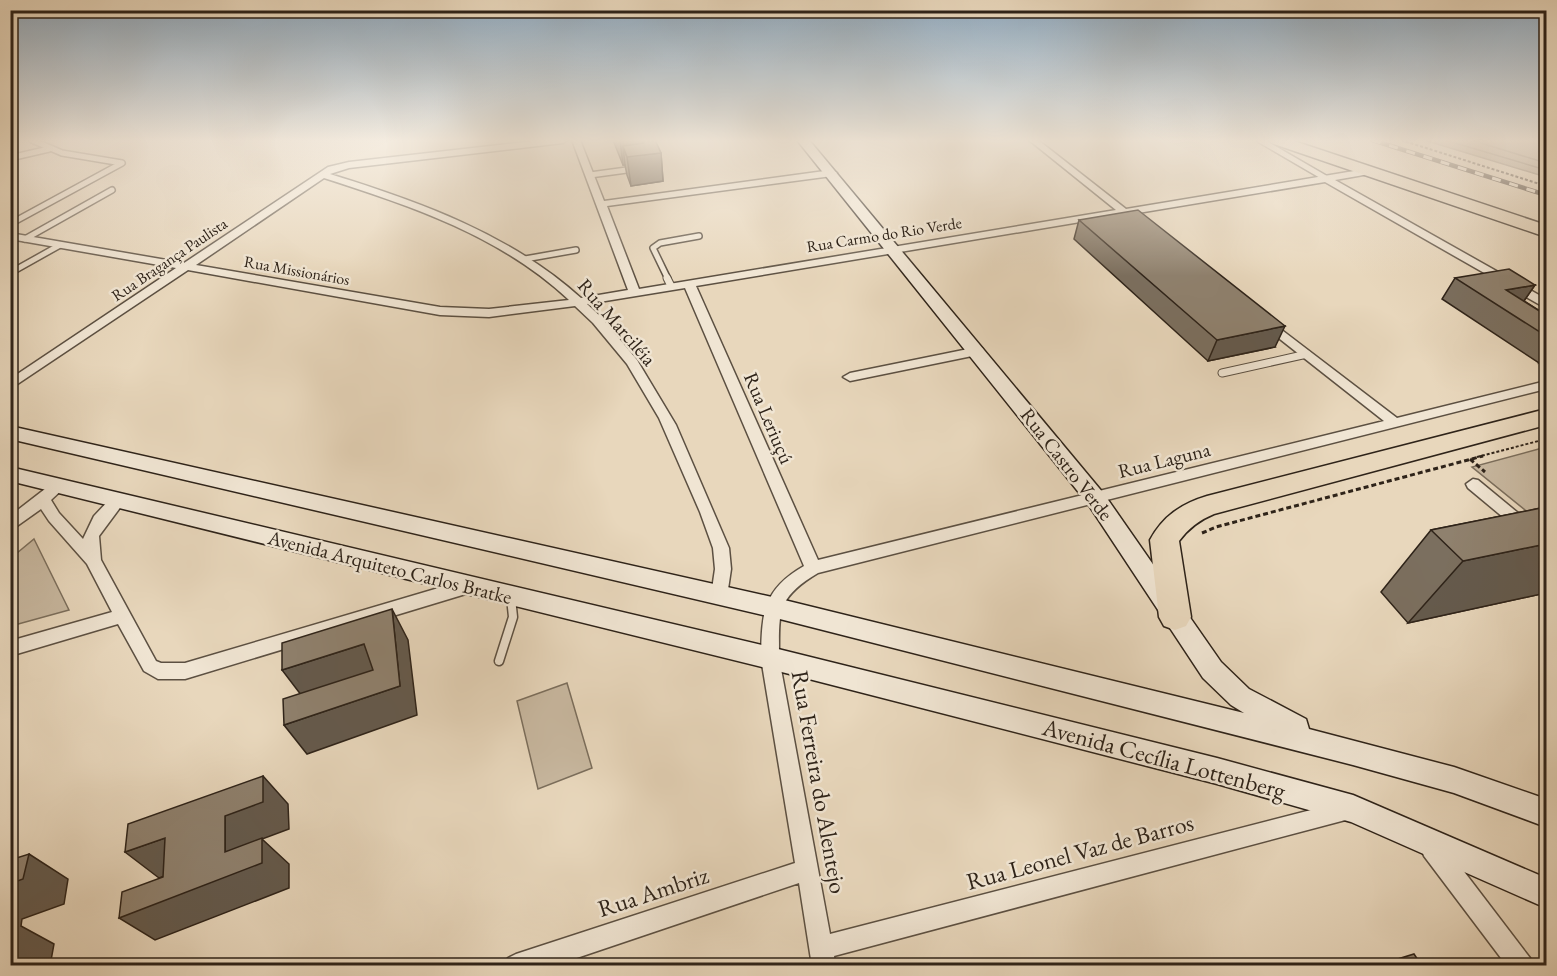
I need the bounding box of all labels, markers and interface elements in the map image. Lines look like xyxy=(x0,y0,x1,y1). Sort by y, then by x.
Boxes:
street label: Rua Carmo do Rio Verde xyxy=(805,212,963,257)
street label: Rua Bragança Paulista xyxy=(107,213,232,306)
street label: Rua Missionários xyxy=(242,251,351,290)
street label: Rua Marciléia xyxy=(572,273,662,371)
street label: Rua Leriuçú xyxy=(738,368,800,468)
street label: Rua Castro Verde xyxy=(1015,402,1119,526)
street label: Rua Laguna xyxy=(1115,436,1213,484)
street label: Avenida Arquiteto Carlos Bratke xyxy=(264,524,515,610)
street label: Rua Ferreira do Alentejo xyxy=(785,668,854,896)
street label: Avenida Cecília Lottenberg xyxy=(1038,711,1290,806)
street label: Rua Leonel Vaz de Barros xyxy=(963,806,1197,897)
street label: Rua Ambriz xyxy=(593,859,712,924)

